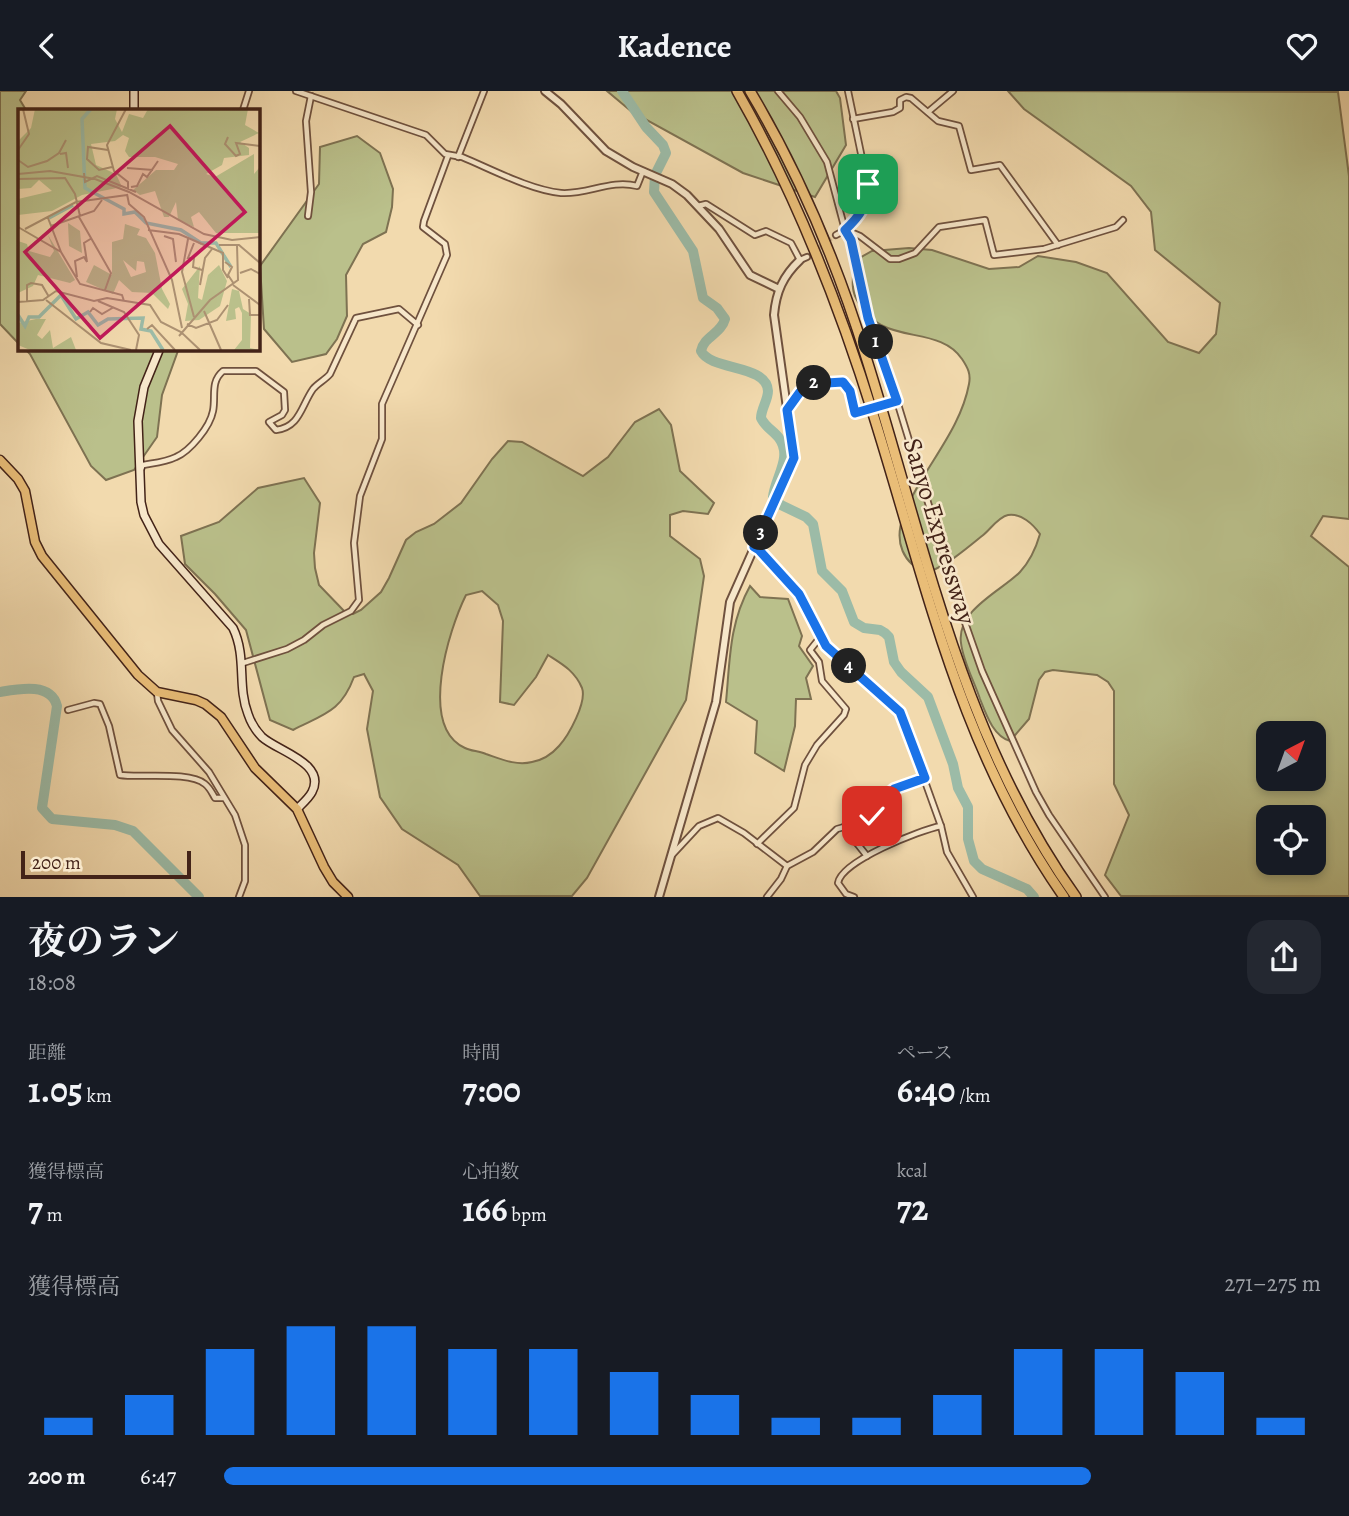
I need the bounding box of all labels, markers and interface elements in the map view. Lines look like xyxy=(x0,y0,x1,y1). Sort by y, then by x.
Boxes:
text: Kadence xyxy=(617,24,732,68)
icon: back xyxy=(28,27,66,65)
icon: heart xyxy=(1283,27,1321,65)
inset map xyxy=(18,109,259,350)
pin xyxy=(838,154,898,214)
icon: arrive xyxy=(849,165,887,203)
pin: 1 xyxy=(858,324,894,359)
text: 1 xyxy=(872,328,879,354)
pin: 2 xyxy=(796,365,832,401)
text: 2 xyxy=(809,369,818,395)
street label: Sanyo Expressway xyxy=(895,434,985,629)
pin: 3 xyxy=(744,515,778,551)
text: 3 xyxy=(756,519,765,545)
pin: 4 xyxy=(832,649,866,683)
text: 4 xyxy=(844,652,853,678)
north arrow xyxy=(1256,721,1326,791)
map controls xyxy=(1256,721,1326,875)
pin xyxy=(842,786,902,846)
icon: check xyxy=(853,797,891,835)
button: locate xyxy=(1256,805,1326,875)
scale bar xyxy=(21,848,191,879)
text: 200 m xyxy=(32,850,81,876)
text: 夜のラン xyxy=(28,915,180,967)
button: share xyxy=(1247,920,1321,994)
text: 18:08 xyxy=(28,967,76,998)
text: 距離 xyxy=(28,1040,66,1066)
text: 時間 xyxy=(462,1040,500,1066)
text: ペース xyxy=(897,1040,953,1066)
text: 1.05 xyxy=(28,1066,83,1114)
text: 7:00 xyxy=(462,1066,521,1114)
text: 6:40 xyxy=(897,1066,955,1114)
text: km xyxy=(83,1083,112,1109)
text: /km xyxy=(955,1083,991,1109)
text: kcal xyxy=(897,1158,927,1184)
text: 獲得標高 xyxy=(28,1159,104,1185)
text: 心拍数 xyxy=(462,1159,519,1185)
text: 72 xyxy=(897,1184,929,1232)
text: 7 xyxy=(28,1185,43,1233)
text: 166 xyxy=(462,1185,508,1233)
text: m xyxy=(43,1202,63,1228)
text: bpm xyxy=(508,1202,547,1228)
text: 271–275 m xyxy=(1224,1268,1321,1299)
text: 獲得標高 xyxy=(28,1271,120,1302)
text: 200 m xyxy=(28,1461,86,1492)
text: 6:47 xyxy=(140,1461,176,1492)

